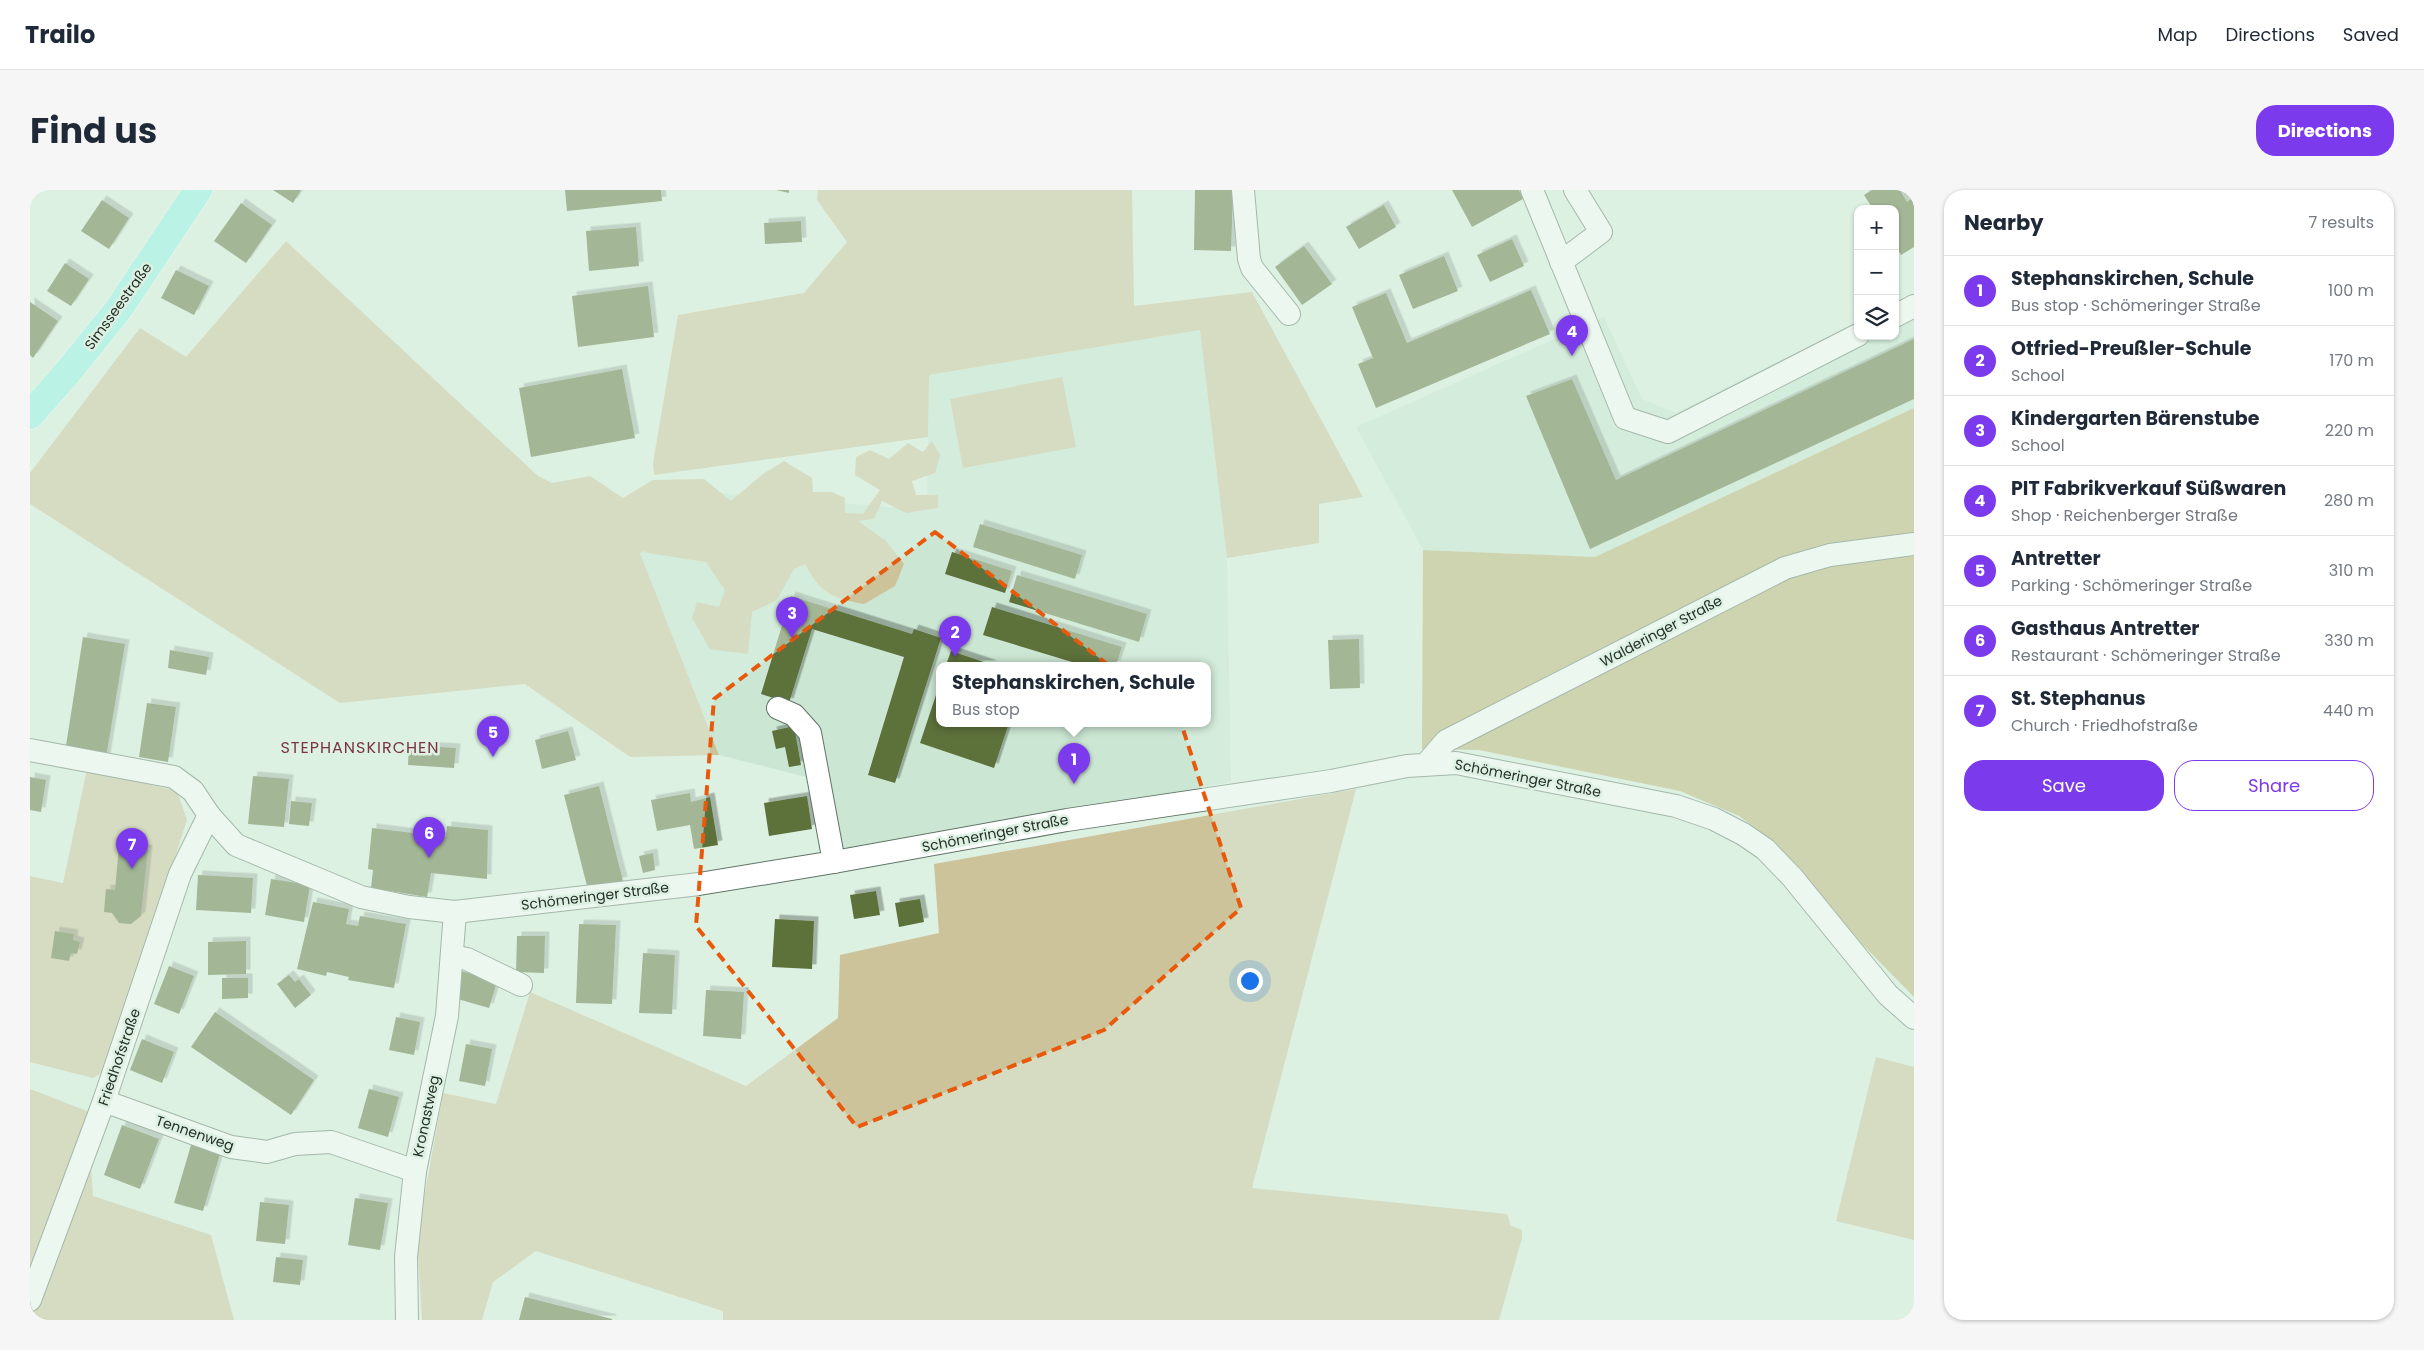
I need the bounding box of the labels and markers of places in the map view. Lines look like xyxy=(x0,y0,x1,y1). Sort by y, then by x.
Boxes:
pin: 4 xyxy=(1556,315,1588,356)
pin: 3 xyxy=(776,597,808,638)
pin: 2 xyxy=(939,616,971,657)
pin: 5 xyxy=(477,716,509,757)
pin: 1 xyxy=(1058,743,1090,784)
pin: 6 xyxy=(413,817,445,858)
pin: 7 xyxy=(116,828,148,869)

